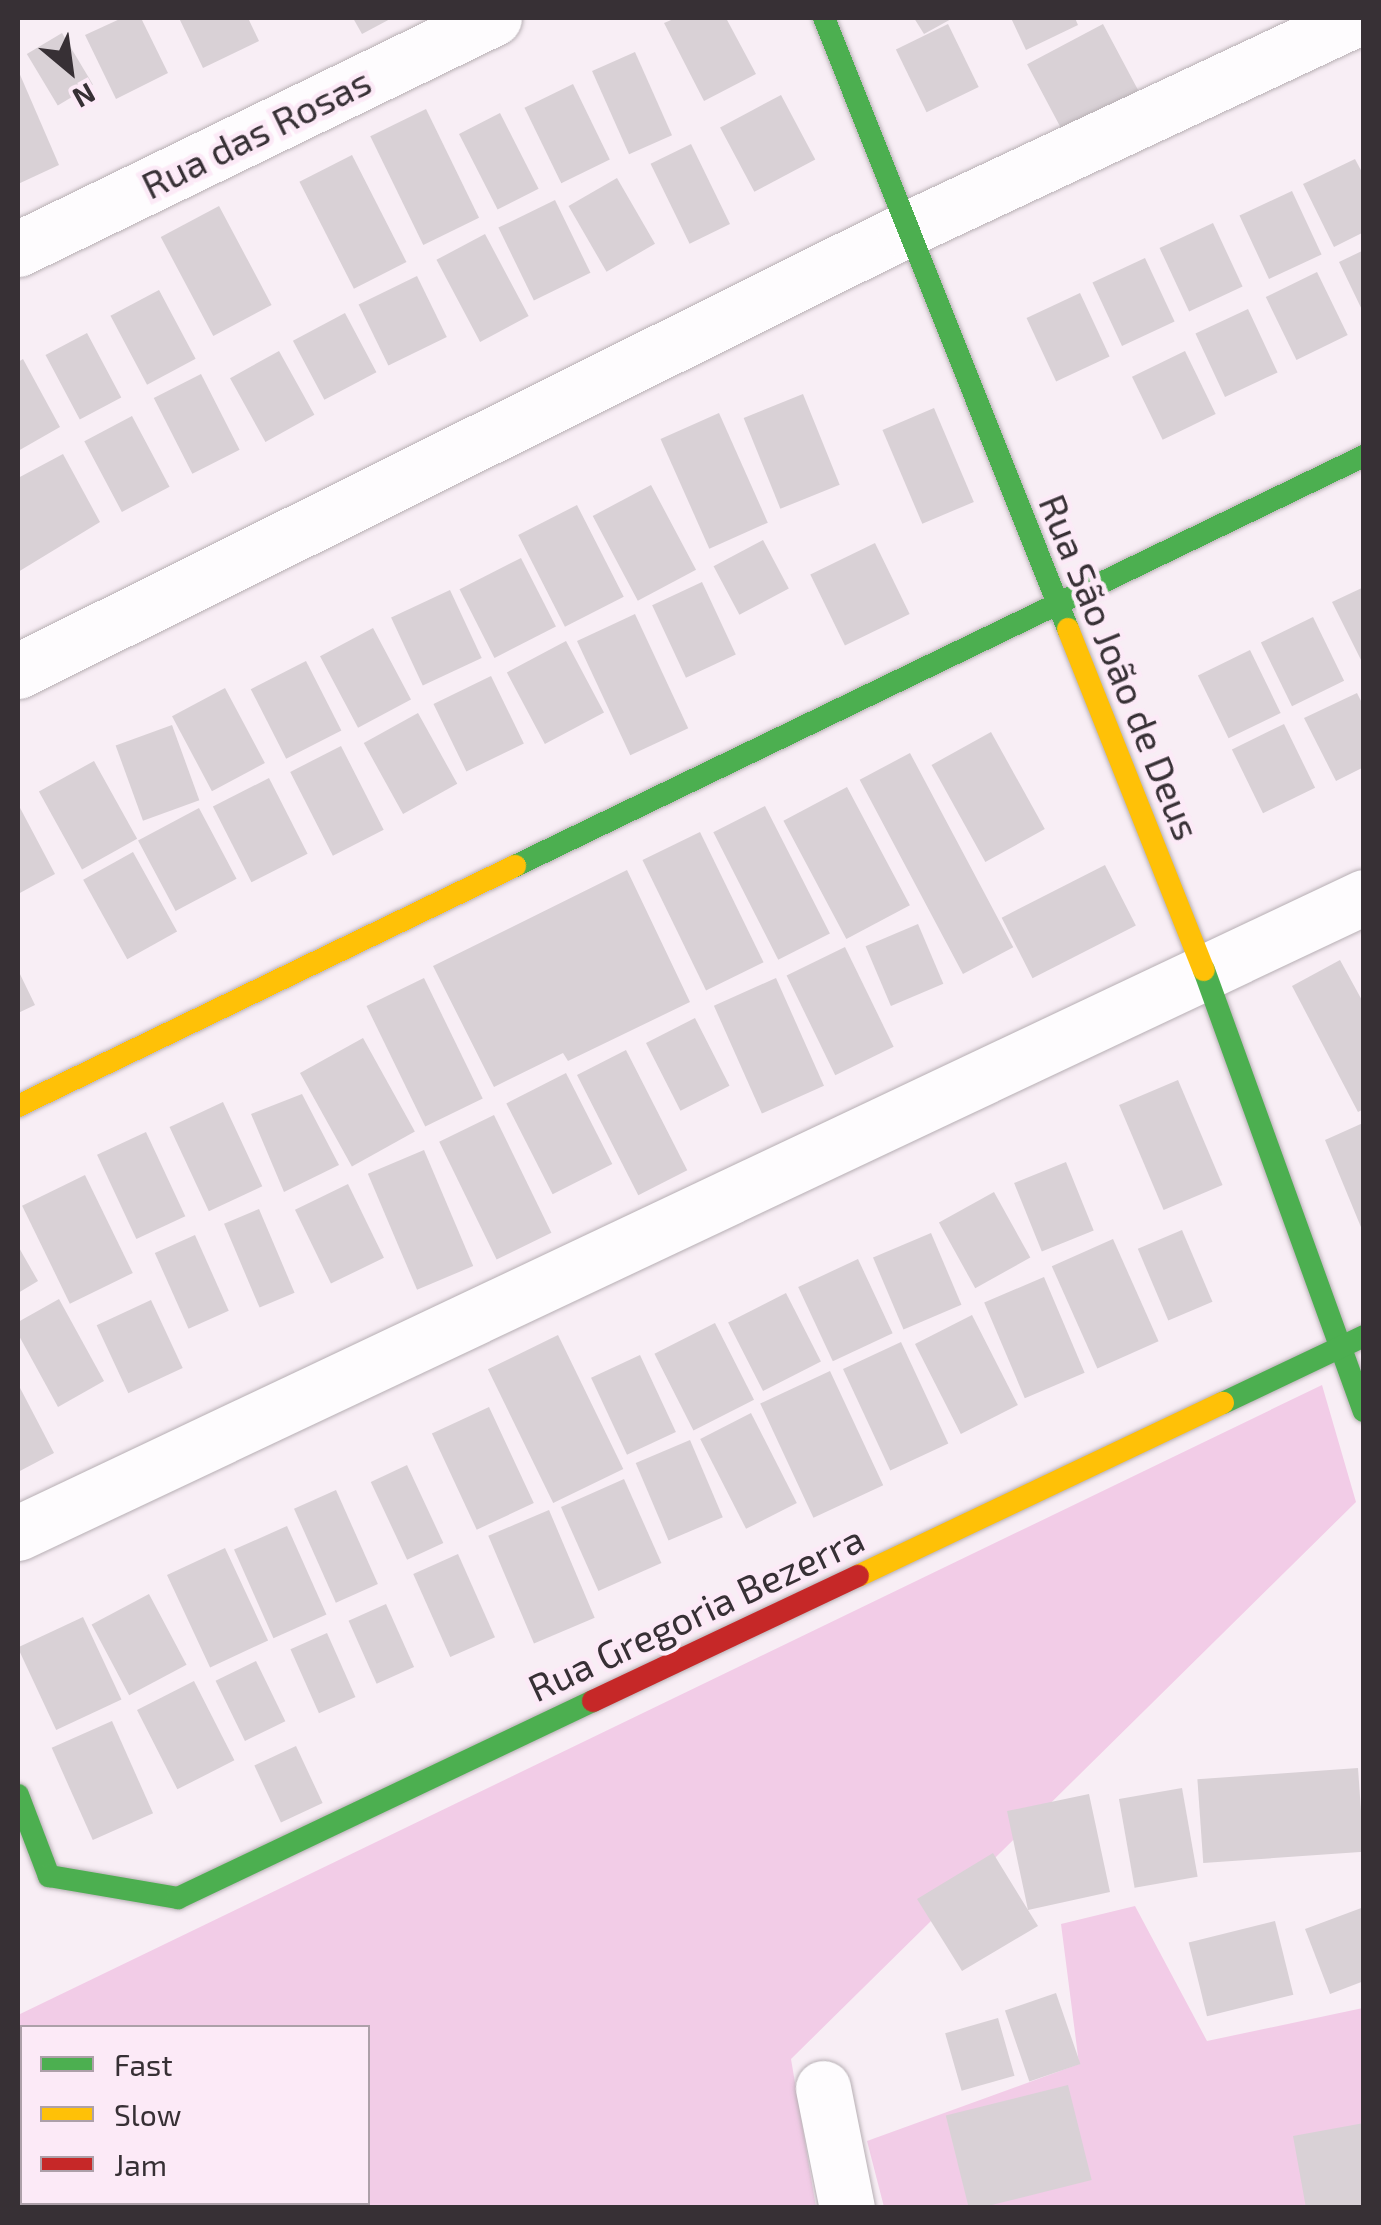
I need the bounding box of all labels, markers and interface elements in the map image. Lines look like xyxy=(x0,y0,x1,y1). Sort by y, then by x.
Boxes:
north arrow xyxy=(20,20,120,120)
street label: Rua das Rosas xyxy=(134,58,378,208)
text: N xyxy=(67,76,102,116)
street label: Rua São João de Deus xyxy=(1030,487,1210,847)
street label: Rua Gregoria Bezerra xyxy=(521,1515,871,1711)
legend xyxy=(20,2025,370,2205)
text: Fast xyxy=(114,2046,173,2082)
text: Slow xyxy=(114,2096,181,2132)
text: Jam xyxy=(114,2146,167,2182)

